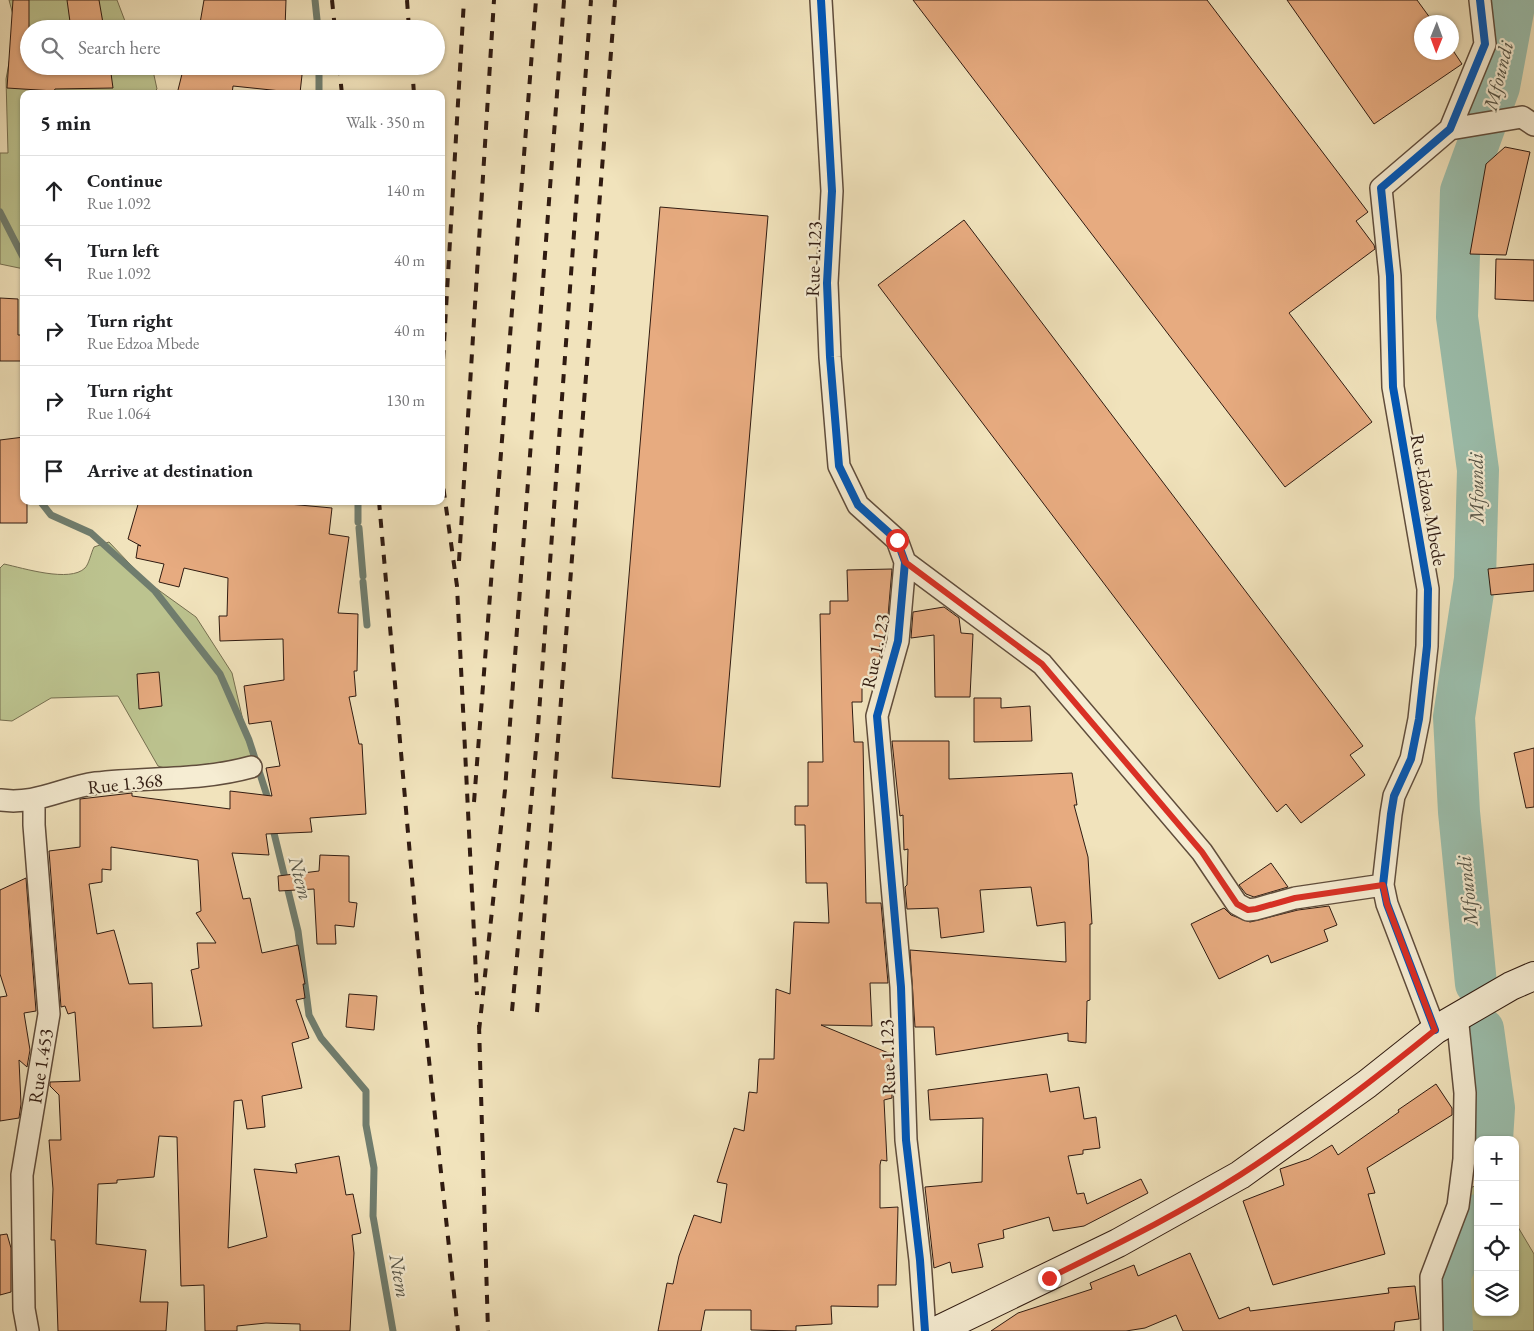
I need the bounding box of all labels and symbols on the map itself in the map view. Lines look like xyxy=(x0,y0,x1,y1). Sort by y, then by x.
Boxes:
north arrow xyxy=(1414,15,1459,60)
water label: Mfoundi xyxy=(1477,38,1519,114)
street label: Rue 1.123 xyxy=(800,221,827,297)
street label: Rue Edzoa Mbede xyxy=(1405,432,1452,568)
water label: Mfoundi xyxy=(1462,451,1490,524)
route start xyxy=(886,529,909,552)
street label: Rue 1.123 xyxy=(855,612,896,691)
street label: Rue 1.368 xyxy=(86,767,164,800)
water label: Ntem xyxy=(283,852,319,903)
water label: Mfoundi xyxy=(1450,853,1484,928)
street label: Rue 1.123 xyxy=(874,1019,901,1095)
street label: Rue 1.453 xyxy=(22,1027,59,1105)
water label: Ntem xyxy=(383,1251,417,1300)
route end xyxy=(1038,1267,1061,1290)

